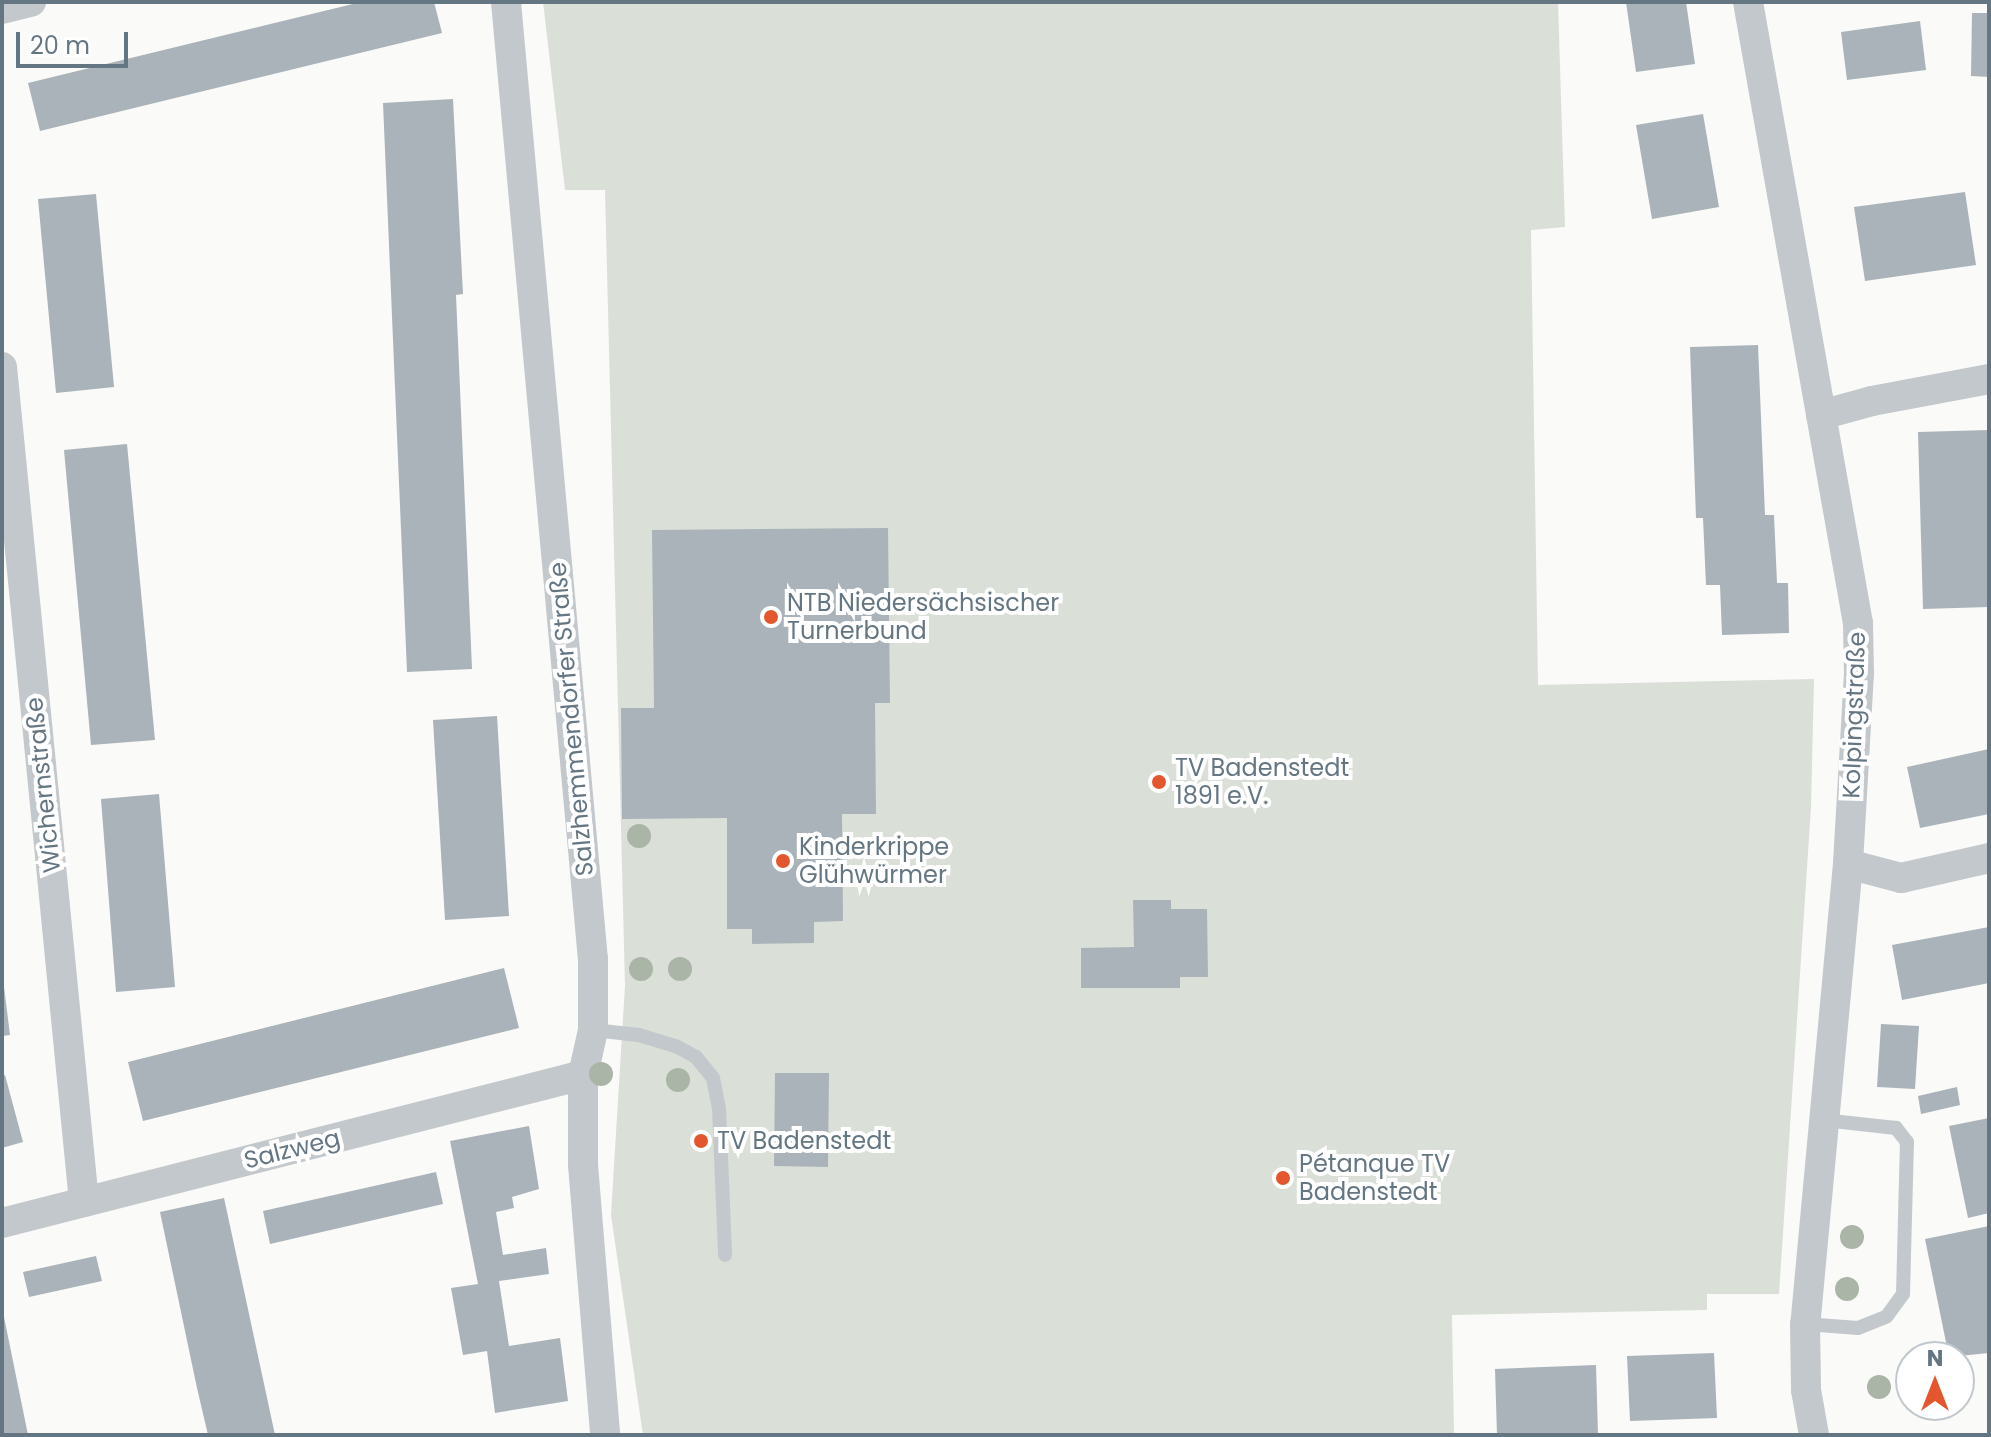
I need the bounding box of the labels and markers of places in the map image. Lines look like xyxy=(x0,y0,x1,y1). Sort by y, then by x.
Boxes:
place label: NTB Niedersächsischer Turnerbund xyxy=(787,589,1059,645)
marker: NTB Niedersächsischer Turnerbund xyxy=(762,608,780,626)
place label: TV Badenstedt 1891 e.V. xyxy=(1175,754,1349,810)
marker: TV Badenstedt 1891 e.V. xyxy=(1150,773,1168,791)
place label: Kinderkrippe Glühwürmer xyxy=(799,833,949,889)
marker: Kinderkrippe Glühwürmer xyxy=(774,852,792,870)
place label: TV Badenstedt xyxy=(717,1127,891,1155)
marker: TV Badenstedt xyxy=(692,1132,710,1150)
place label: Pétanque TV Badenstedt xyxy=(1299,1150,1450,1206)
marker: Pétanque TV Badenstedt xyxy=(1274,1169,1292,1187)

